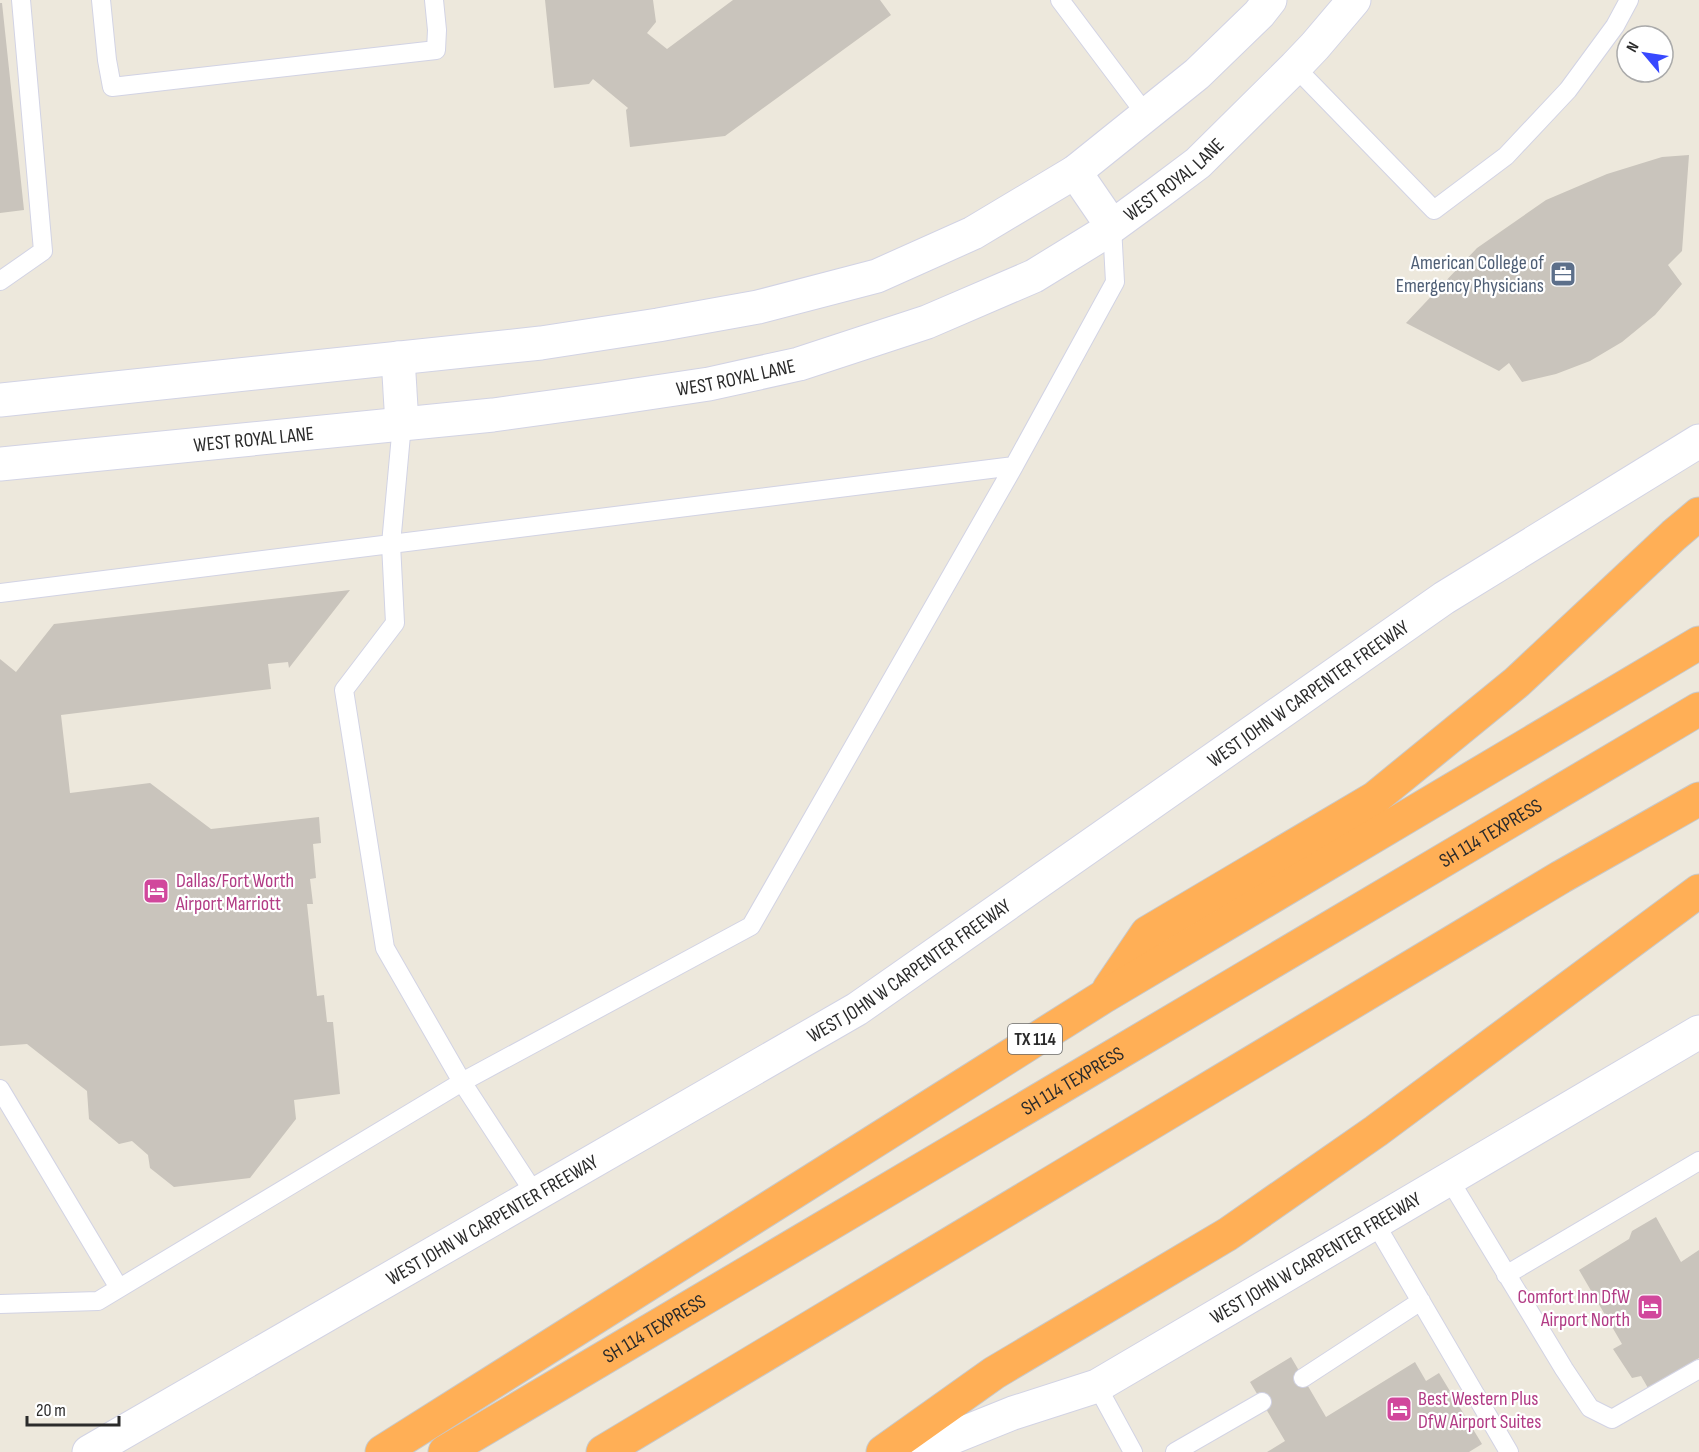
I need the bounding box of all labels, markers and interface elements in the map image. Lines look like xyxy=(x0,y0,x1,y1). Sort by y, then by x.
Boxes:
north arrow xyxy=(1615,24,1675,84)
text: N xyxy=(1623,39,1644,56)
street label: WEST ROYAL LANE xyxy=(1119,133,1229,227)
place label: American College of Emergency Physicians xyxy=(1396,251,1544,298)
office icon: American College of Emergency Physicians xyxy=(1548,259,1578,289)
street label: WEST ROYAL LANE xyxy=(675,354,798,402)
street label: WEST ROYAL LANE xyxy=(193,422,315,458)
street label: WEST JOHN W CARPENTER FREEWAY xyxy=(1203,615,1414,773)
street label: SH 114 TEXPRESS xyxy=(1435,794,1546,873)
place label: Dallas/Fort Worth Airport Marriott xyxy=(175,869,294,916)
hotel icon: Dallas/Fort Worth Airport Marriott xyxy=(141,876,171,906)
street label: WEST JOHN W CARPENTER FREEWAY xyxy=(803,894,1016,1048)
road number: TX 114 xyxy=(1008,1024,1062,1054)
street label: SH 114 TEXPRESS xyxy=(1017,1042,1128,1121)
street label: WEST JOHN W CARPENTER FREEWAY xyxy=(382,1150,603,1291)
street label: WEST JOHN W CARPENTER FREEWAY xyxy=(1206,1187,1426,1330)
place label: Comfort Inn DfW Airport North xyxy=(1517,1285,1630,1332)
street label: SH 114 TEXPRESS xyxy=(599,1289,710,1369)
hotel icon: Comfort Inn DfW Airport North xyxy=(1635,1292,1665,1322)
place label: Best Western Plus DfW Airport Suites xyxy=(1418,1387,1542,1434)
scale bar xyxy=(27,1389,118,1427)
hotel icon: Best Western Plus DfW Airport Suites xyxy=(1384,1394,1414,1424)
text: 20 m xyxy=(36,1400,66,1421)

